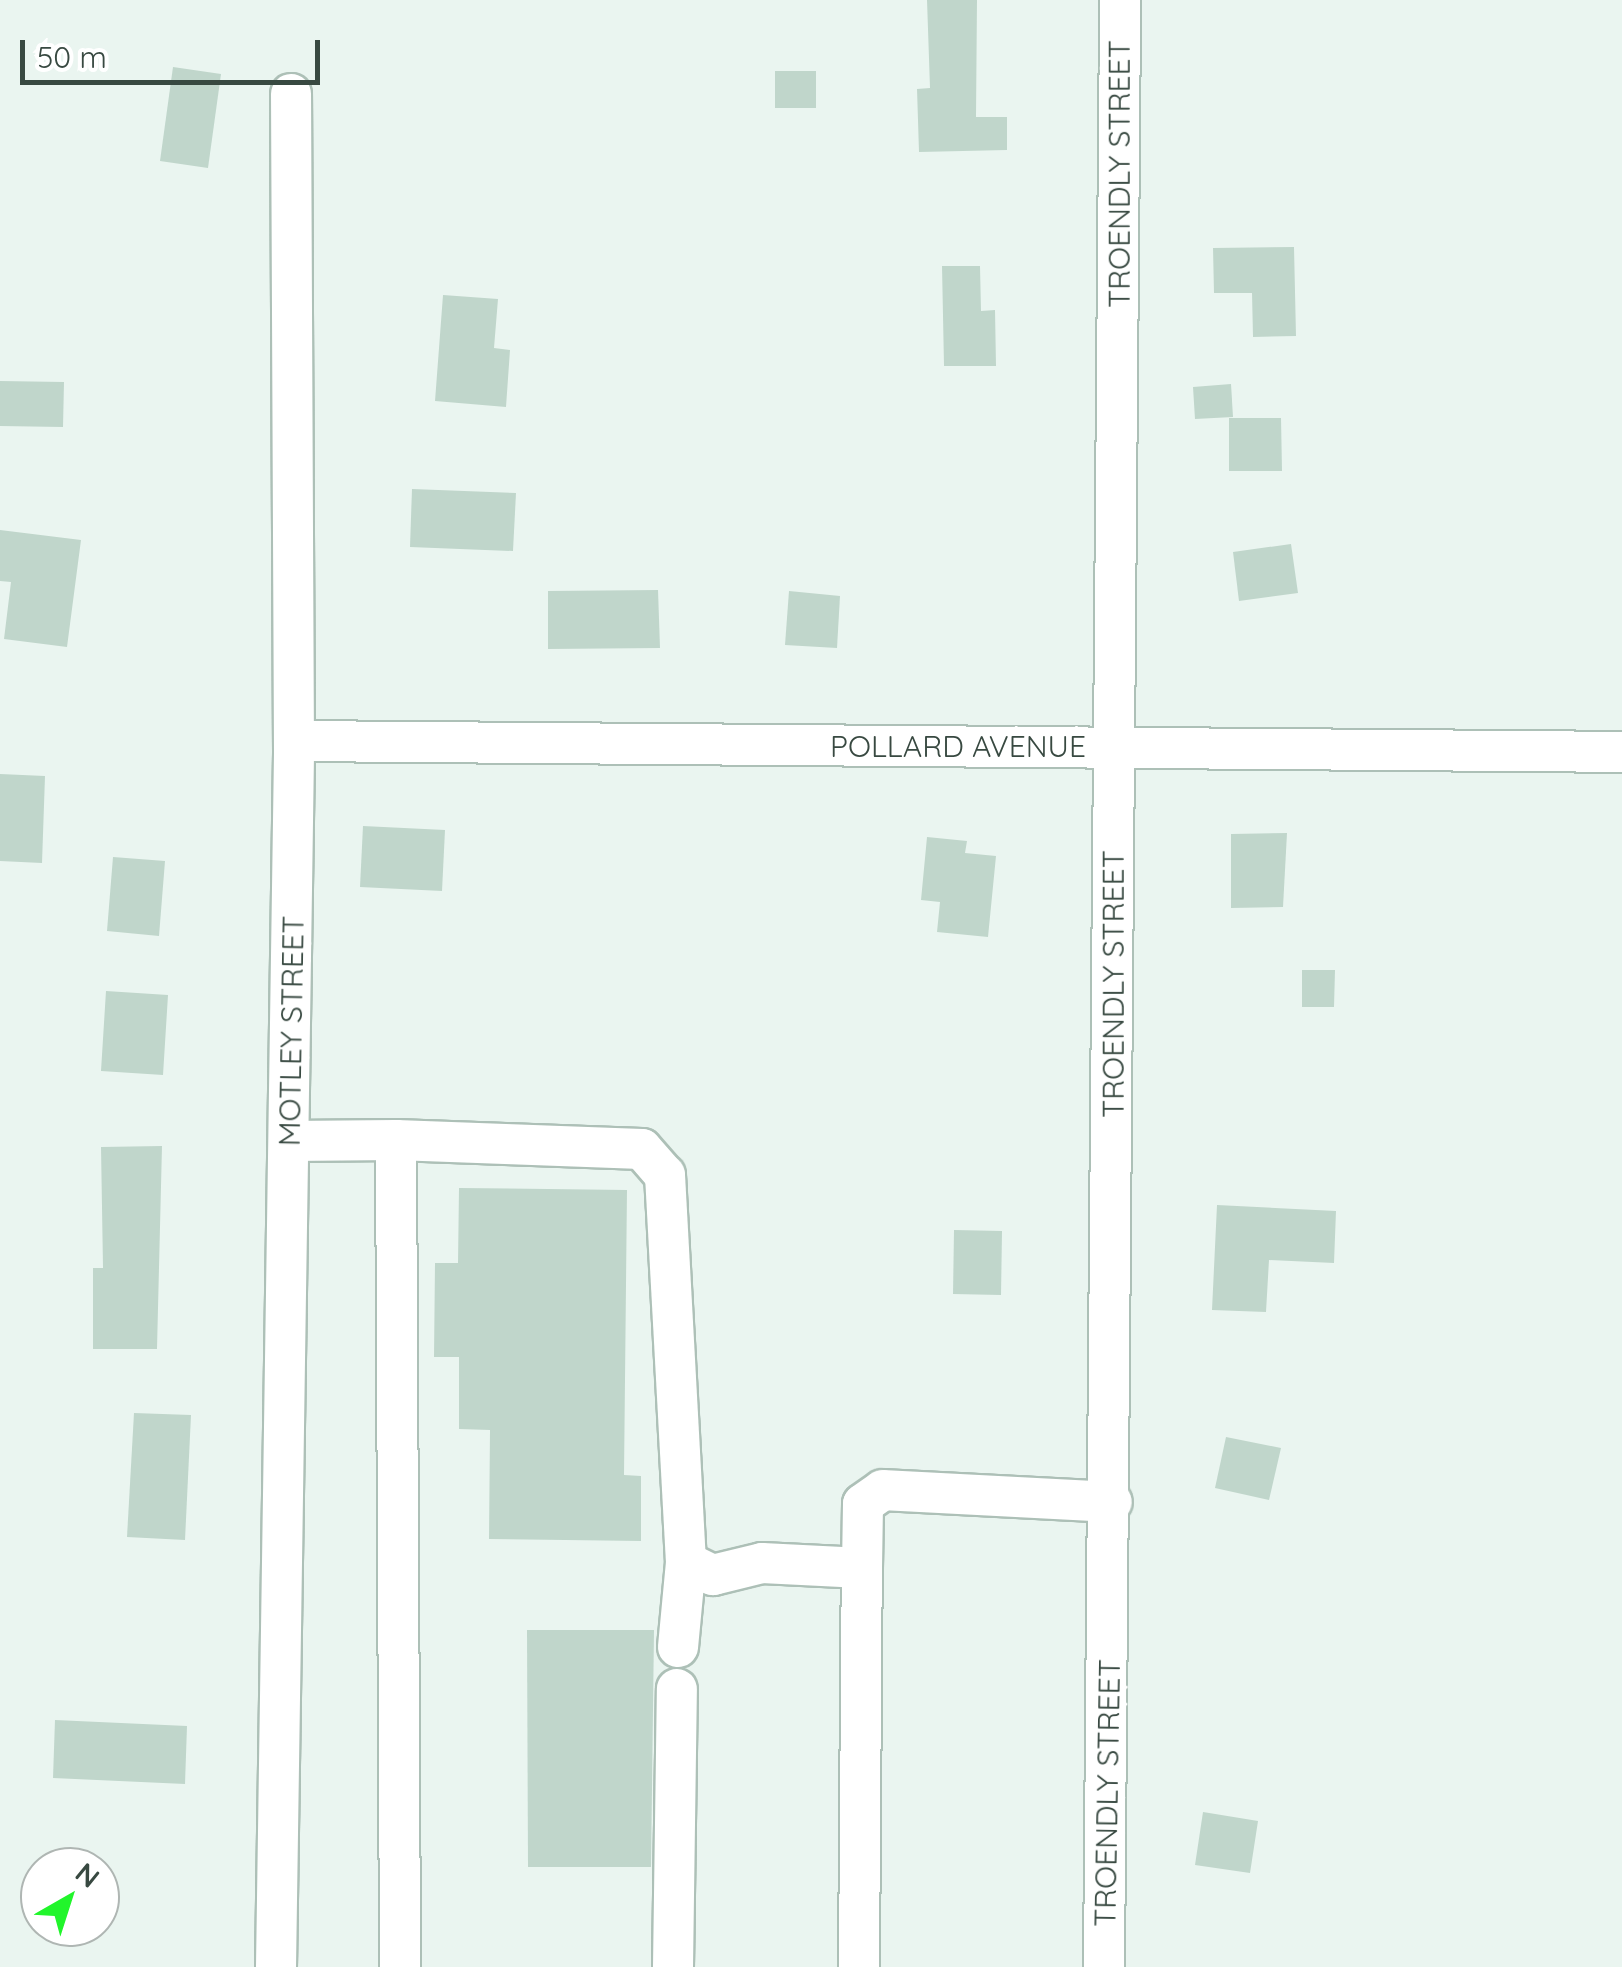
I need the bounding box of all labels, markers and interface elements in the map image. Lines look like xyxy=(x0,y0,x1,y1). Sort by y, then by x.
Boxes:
scale bar xyxy=(25,20,325,82)
text: 50 m xyxy=(37,38,107,76)
street label: TROENDLY STREET xyxy=(1101,40,1137,308)
street label: POLLARD AVENUE xyxy=(830,728,1086,764)
street label: TROENDLY STREET xyxy=(1095,850,1131,1118)
street label: MOTLEY STREET xyxy=(271,915,311,1147)
street label: TROENDLY STREET xyxy=(1087,1659,1127,1927)
north arrow xyxy=(20,1847,120,1947)
text: N xyxy=(69,1855,107,1895)

